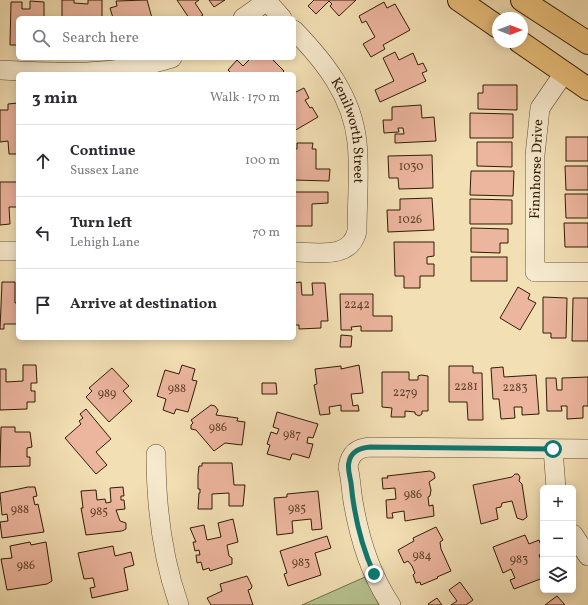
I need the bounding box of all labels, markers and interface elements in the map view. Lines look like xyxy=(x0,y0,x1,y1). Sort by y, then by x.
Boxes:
north arrow xyxy=(492,12,528,48)
search box xyxy=(16,16,296,60)
icon: search xyxy=(30,27,52,49)
text: Search here xyxy=(62,28,139,49)
street label: Kenilworth Street xyxy=(326,74,368,184)
text: 3 min xyxy=(32,87,78,110)
text: Walk · 170 m xyxy=(210,89,280,107)
street label: Finnhorse Drive xyxy=(526,119,548,219)
text: Continue xyxy=(70,141,135,162)
icon: ahead xyxy=(32,150,54,172)
text: 100 m xyxy=(245,152,280,170)
house number: 1030 xyxy=(399,159,423,175)
text: Sussex Lane xyxy=(70,162,139,180)
house number: 1026 xyxy=(398,212,422,228)
text: Turn left xyxy=(70,213,132,234)
icon: left xyxy=(32,222,54,244)
text: 70 m xyxy=(252,224,280,242)
text: Lehigh Lane xyxy=(70,234,140,252)
icon: arrive xyxy=(32,294,54,316)
text: Arrive at destination xyxy=(70,294,217,315)
house number: 2242 xyxy=(344,297,370,313)
house number: 2281 xyxy=(454,379,478,395)
house number: 2283 xyxy=(502,380,528,396)
house number: 988 xyxy=(168,381,186,397)
house number: 2279 xyxy=(393,385,417,401)
house number: 989 xyxy=(98,386,116,402)
house number: 986 xyxy=(209,420,227,436)
house number: 987 xyxy=(283,427,301,443)
route start xyxy=(544,440,562,458)
map controls xyxy=(540,485,576,593)
button: + xyxy=(540,485,576,521)
house number: 986 xyxy=(404,487,422,503)
house number: 985 xyxy=(288,501,306,517)
house number: 988 xyxy=(11,502,29,518)
house number: 985 xyxy=(90,504,108,520)
button: − xyxy=(540,521,576,557)
house number: 984 xyxy=(412,548,432,564)
house number: 983 xyxy=(510,552,528,568)
house number: 983 xyxy=(292,555,310,571)
button: layers xyxy=(540,557,576,593)
house number: 986 xyxy=(17,558,35,574)
route end xyxy=(365,565,383,583)

